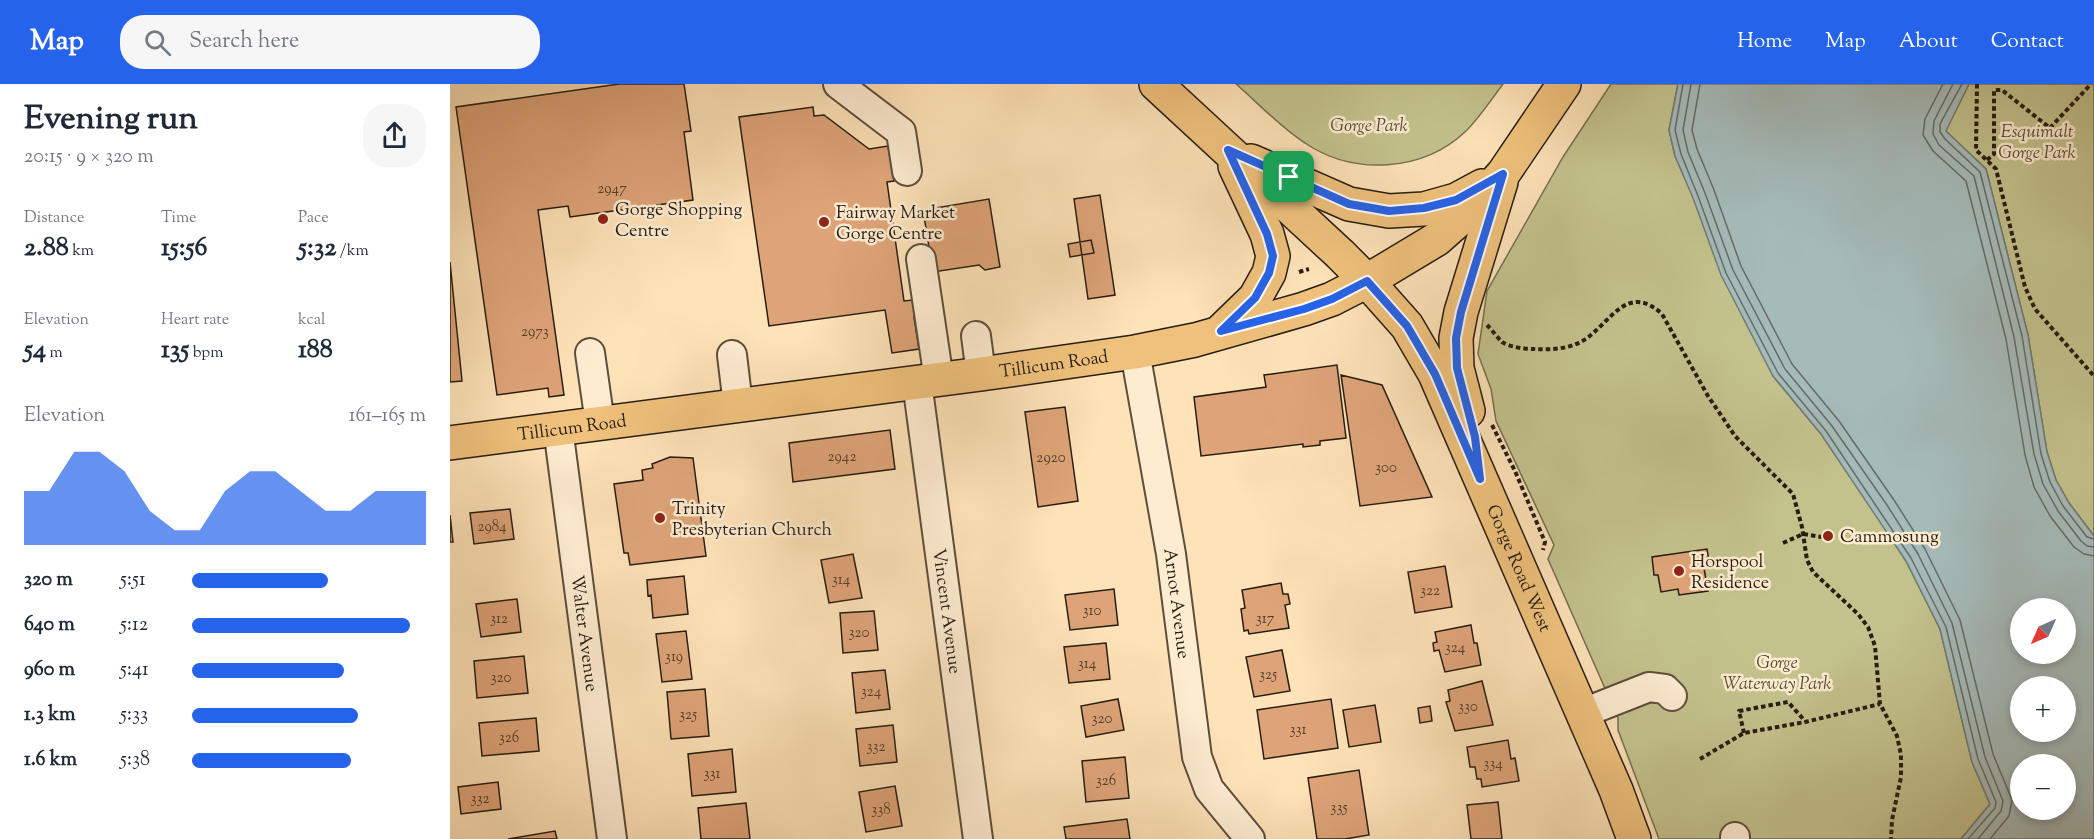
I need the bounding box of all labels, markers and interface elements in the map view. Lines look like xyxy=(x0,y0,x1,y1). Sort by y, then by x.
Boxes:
search box xyxy=(120,15,540,69)
text: Map xyxy=(30,22,84,62)
icon: search xyxy=(141,26,174,59)
text: Search here xyxy=(189,26,299,58)
text: Home xyxy=(1737,27,1792,57)
text: Map xyxy=(1825,27,1866,57)
text: About xyxy=(1899,27,1958,57)
text: Contact xyxy=(1991,27,2064,57)
text: Evening run xyxy=(24,96,198,144)
button: share xyxy=(363,104,426,167)
park label: Gorge Park xyxy=(1330,114,1408,140)
park label: Esquimalt Gorge Park xyxy=(1998,120,2076,167)
text: 20:15 · 9 × 320 m xyxy=(24,143,154,172)
pin xyxy=(1263,151,1314,202)
icon: arrive xyxy=(1272,160,1305,193)
house number: 2947 xyxy=(597,179,627,200)
place label: Gorge Shopping Centre xyxy=(615,198,742,245)
place label: Fairway Market Gorge Centre xyxy=(836,201,955,248)
text: Distance xyxy=(24,207,84,230)
text: Time xyxy=(161,207,197,230)
text: Pace xyxy=(298,207,329,230)
marker: Gorge Shopping Centre xyxy=(596,212,610,226)
marker: Fairway Market Gorge Centre xyxy=(817,215,831,229)
text: 2.88 xyxy=(24,230,69,267)
text: 15:56 xyxy=(161,230,207,267)
text: 5:32 xyxy=(298,230,336,267)
text: km xyxy=(69,240,94,263)
text: /km xyxy=(336,240,369,263)
text: Elevation xyxy=(24,309,89,332)
text: Heart rate xyxy=(161,309,229,332)
text: kcal xyxy=(298,309,326,332)
house number: 2973 xyxy=(521,322,549,343)
text: 54 xyxy=(24,332,46,369)
text: 135 xyxy=(161,332,189,369)
text: 188 xyxy=(298,332,333,369)
text: m xyxy=(46,342,63,365)
text: bpm xyxy=(189,342,223,365)
street label: Tillicum Road xyxy=(998,345,1110,386)
text: Elevation xyxy=(24,402,105,431)
text: 161–165 m xyxy=(349,402,426,431)
street label: Tillicum Road xyxy=(516,409,628,449)
house number: 2942 xyxy=(828,447,856,468)
house number: 2920 xyxy=(1036,448,1066,469)
house number: 300 xyxy=(1375,458,1397,479)
place label: Trinity Presbyterian Church xyxy=(672,497,832,544)
street label: Gorge Road West xyxy=(1478,501,1557,637)
marker: Trinity Presbyterian Church xyxy=(653,511,667,525)
house number: 2984 xyxy=(477,517,507,538)
place label: Cammosung xyxy=(1840,525,1939,551)
marker: Cammosung xyxy=(1821,529,1835,543)
street label: Vincent Avenue xyxy=(924,547,967,676)
street label: Arnot Avenue xyxy=(1155,547,1195,661)
place label: Horspool Residence xyxy=(1691,550,1769,597)
marker: Horspool Residence xyxy=(1672,564,1686,578)
text: 320 m xyxy=(24,566,73,595)
text: 5:51 xyxy=(120,566,146,595)
house number: 314 xyxy=(832,570,851,591)
street label: Walter Avenue xyxy=(562,574,604,693)
house number: 322 xyxy=(1420,581,1440,602)
north arrow xyxy=(2010,598,2076,664)
map controls xyxy=(2010,598,2076,820)
house number: 310 xyxy=(1083,601,1102,622)
house number: 312 xyxy=(490,609,508,630)
house number: 317 xyxy=(1256,609,1275,630)
text: 640 m xyxy=(24,611,75,640)
text: 5:12 xyxy=(120,611,148,640)
house number: 320 xyxy=(848,623,870,644)
house number: 324 xyxy=(1445,638,1466,659)
house number: 319 xyxy=(665,647,683,668)
park label: Gorge Waterway Park xyxy=(1723,651,1831,698)
house number: 314 xyxy=(1078,654,1097,675)
text: 960 m xyxy=(24,656,75,685)
text: 5:41 xyxy=(120,656,149,685)
house number: 325 xyxy=(1259,665,1277,686)
house number: 320 xyxy=(490,668,512,689)
button: + xyxy=(2010,676,2076,742)
house number: 324 xyxy=(861,682,882,703)
house number: 330 xyxy=(1458,697,1478,718)
text: 1.3 km xyxy=(24,701,76,730)
text: 5:33 xyxy=(120,701,148,730)
house number: 325 xyxy=(679,705,697,726)
house number: 320 xyxy=(1091,709,1113,730)
house number: 331 xyxy=(1289,720,1307,741)
house number: 326 xyxy=(499,728,519,749)
house number: 332 xyxy=(866,737,886,758)
text: 1.6 km xyxy=(24,746,77,775)
text: 5:38 xyxy=(120,746,150,775)
house number: 334 xyxy=(1483,754,1503,775)
button: − xyxy=(2010,754,2076,820)
house number: 331 xyxy=(703,764,721,785)
house number: 326 xyxy=(1096,771,1116,792)
house number: 332 xyxy=(470,789,490,810)
house number: 335 xyxy=(1330,798,1348,819)
house number: 338 xyxy=(871,800,891,821)

